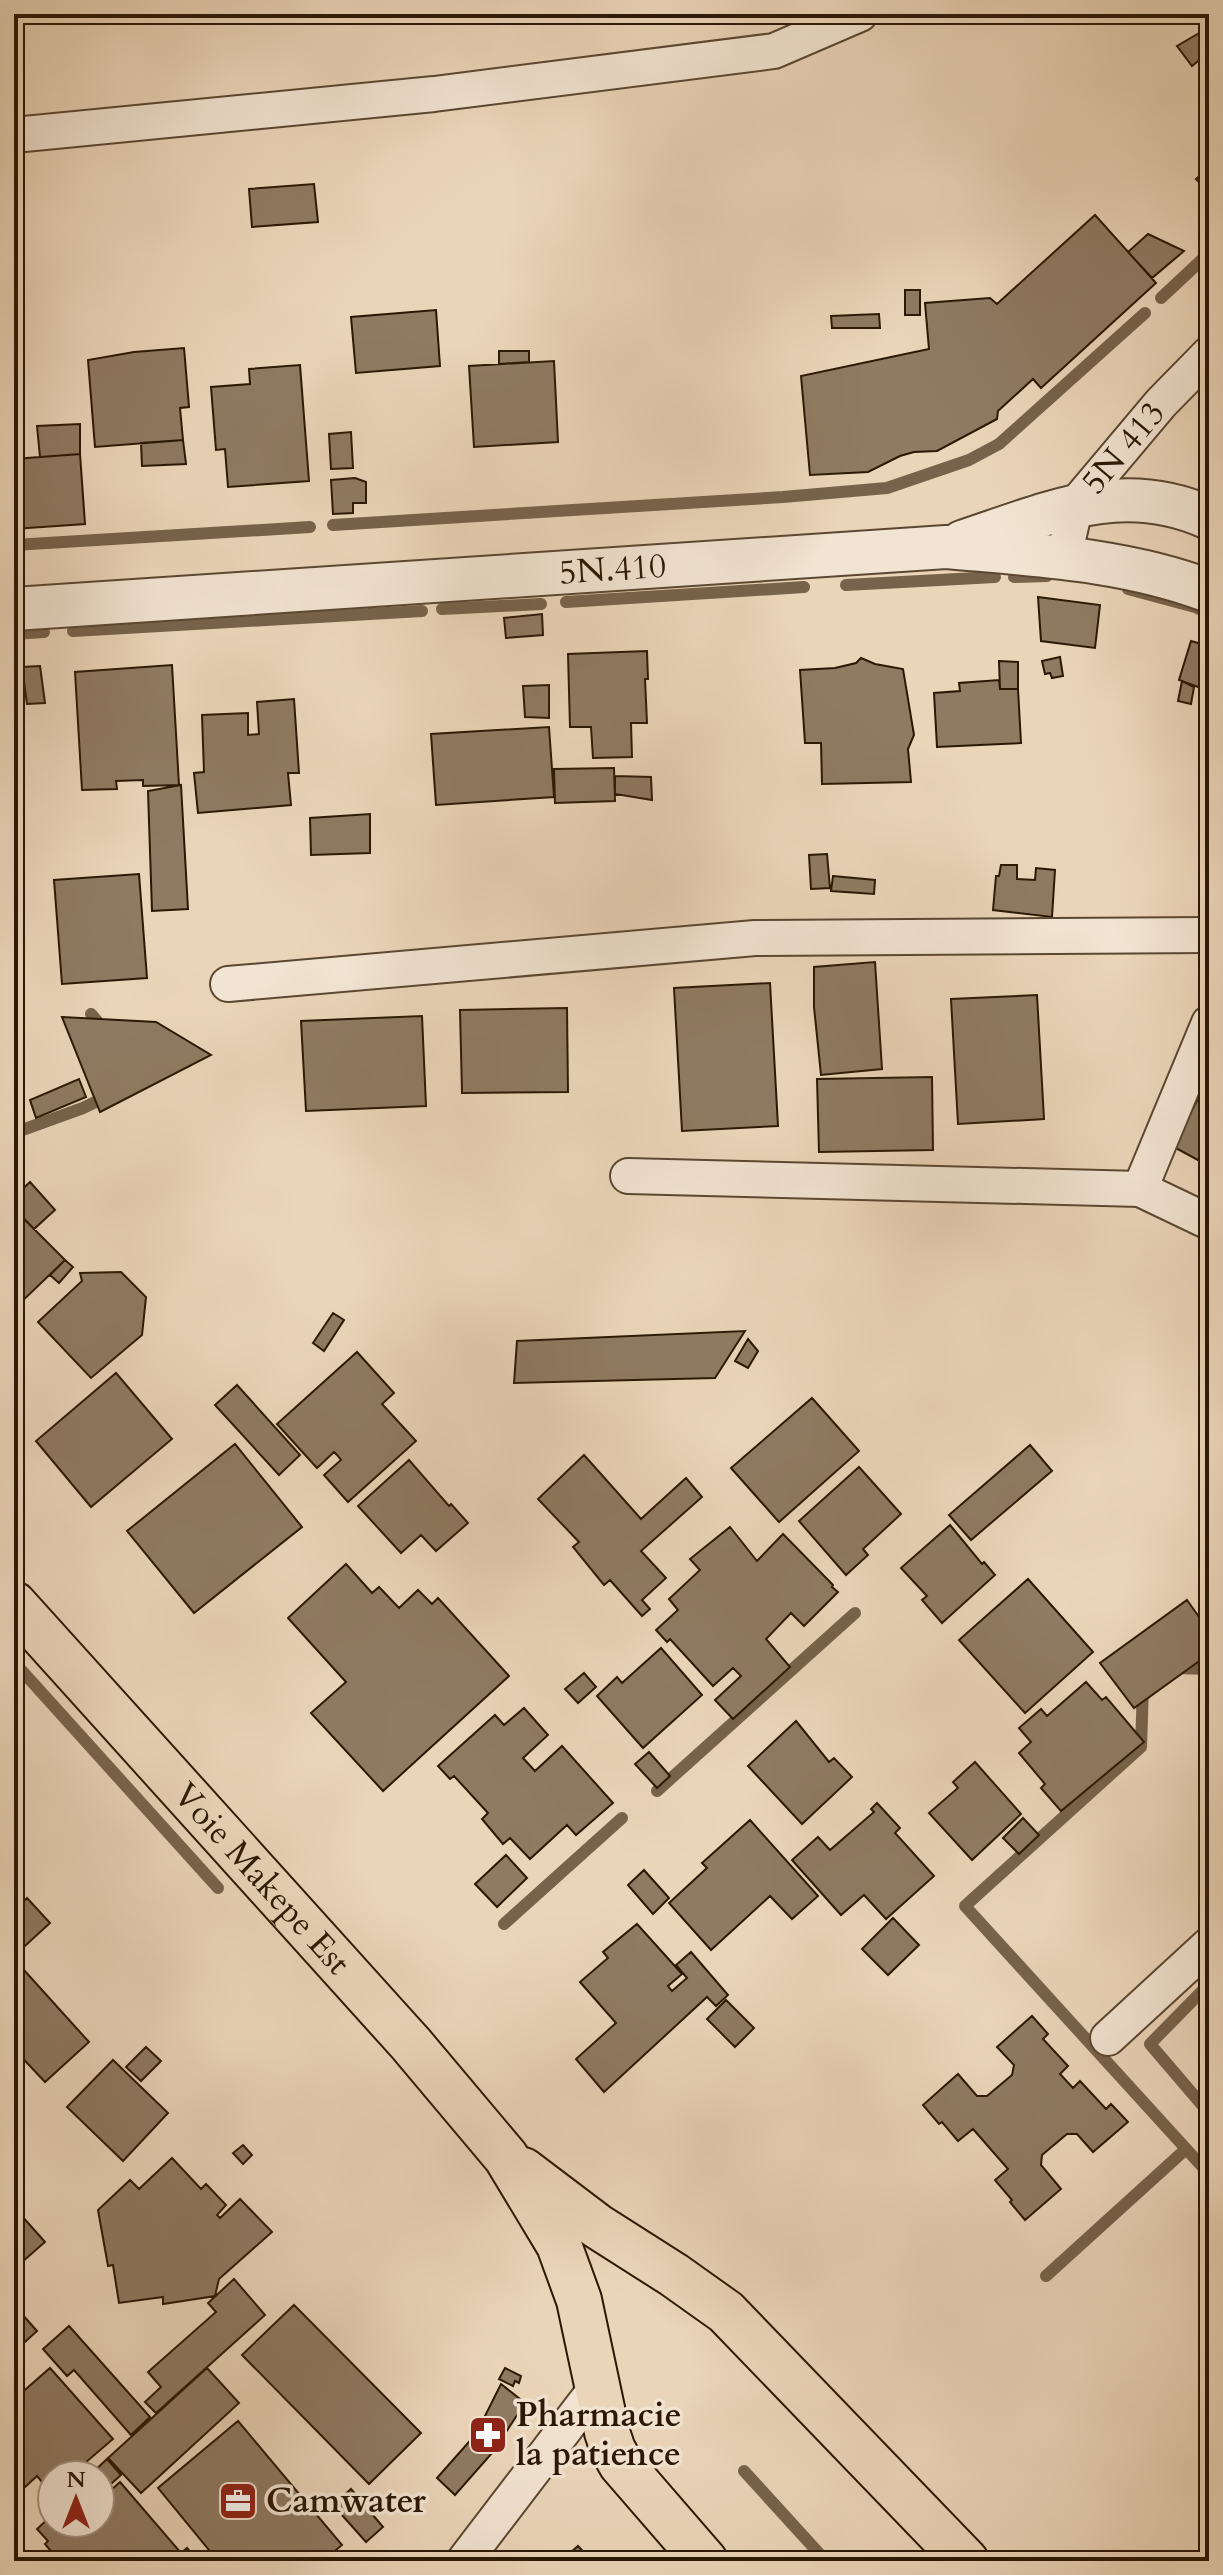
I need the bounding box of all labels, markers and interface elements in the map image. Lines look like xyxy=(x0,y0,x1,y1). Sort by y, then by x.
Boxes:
street label: 5N 413 xyxy=(1071,392,1176,504)
street label: 5N.410 xyxy=(558,543,668,596)
street label: Voie Makepe Est xyxy=(163,1773,361,1985)
place label: Pharmacie la patience xyxy=(516,2392,682,2477)
pharmacy icon: Pharmacie la patience xyxy=(467,2414,509,2456)
north arrow xyxy=(36,2459,116,2539)
text: N xyxy=(66,2465,86,2495)
place label: Camwater xyxy=(266,2478,426,2524)
office icon: Camwater xyxy=(217,2480,259,2522)

